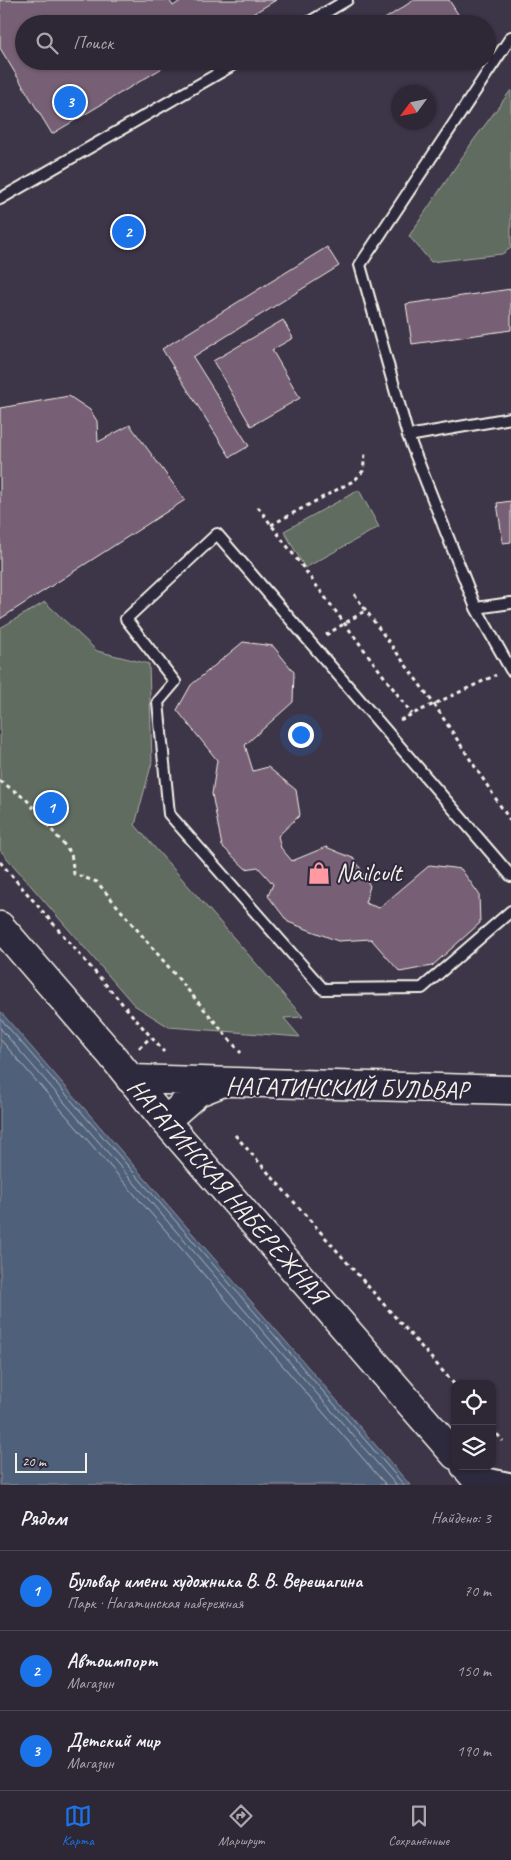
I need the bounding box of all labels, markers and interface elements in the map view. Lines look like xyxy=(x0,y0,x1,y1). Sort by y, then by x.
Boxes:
search box xyxy=(15,15,496,70)
icon: search xyxy=(33,29,61,57)
text: Поиск xyxy=(73,31,113,55)
pin: 3 xyxy=(54,83,86,121)
north arrow xyxy=(391,85,436,130)
pin: 2 xyxy=(112,213,144,251)
your location xyxy=(288,722,314,748)
pin: 1 xyxy=(35,789,67,827)
place label: Nailcult xyxy=(336,857,404,889)
shop icon: Nailcult xyxy=(306,860,332,886)
street label: НАГАТИНСКИЙ БУЛЬВАР xyxy=(225,1070,472,1106)
street label: НАГАТИНСКАЯ НАБЕРЕЖНАЯ xyxy=(120,1072,336,1313)
map controls xyxy=(451,1380,496,1470)
button: locate xyxy=(451,1380,496,1425)
button: layers xyxy=(451,1425,496,1470)
scale bar xyxy=(15,1450,88,1473)
text: 20 m xyxy=(22,1453,46,1470)
text: Рядом xyxy=(20,1505,67,1531)
text: Найдено: 3 xyxy=(431,1508,491,1528)
text: Бульвар имени художника В. В. Верещагина xyxy=(67,1569,362,1593)
text: 1 xyxy=(32,1581,40,1601)
text: 70 m xyxy=(464,1581,491,1601)
text: Парк · Нагатинская набережная xyxy=(67,1593,243,1613)
text: Автоимпорт xyxy=(67,1649,158,1673)
text: 2 xyxy=(32,1661,40,1681)
text: 150 m xyxy=(457,1661,491,1681)
text: Магазин xyxy=(67,1673,114,1693)
text: Детский мир xyxy=(67,1729,160,1753)
text: 3 xyxy=(32,1741,40,1761)
text: 190 m xyxy=(457,1741,491,1761)
text: Магазин xyxy=(67,1753,114,1773)
tab: Карта xyxy=(62,1802,94,1849)
tab: Маршрут xyxy=(218,1802,264,1849)
tab: Сохранённые xyxy=(388,1802,449,1849)

